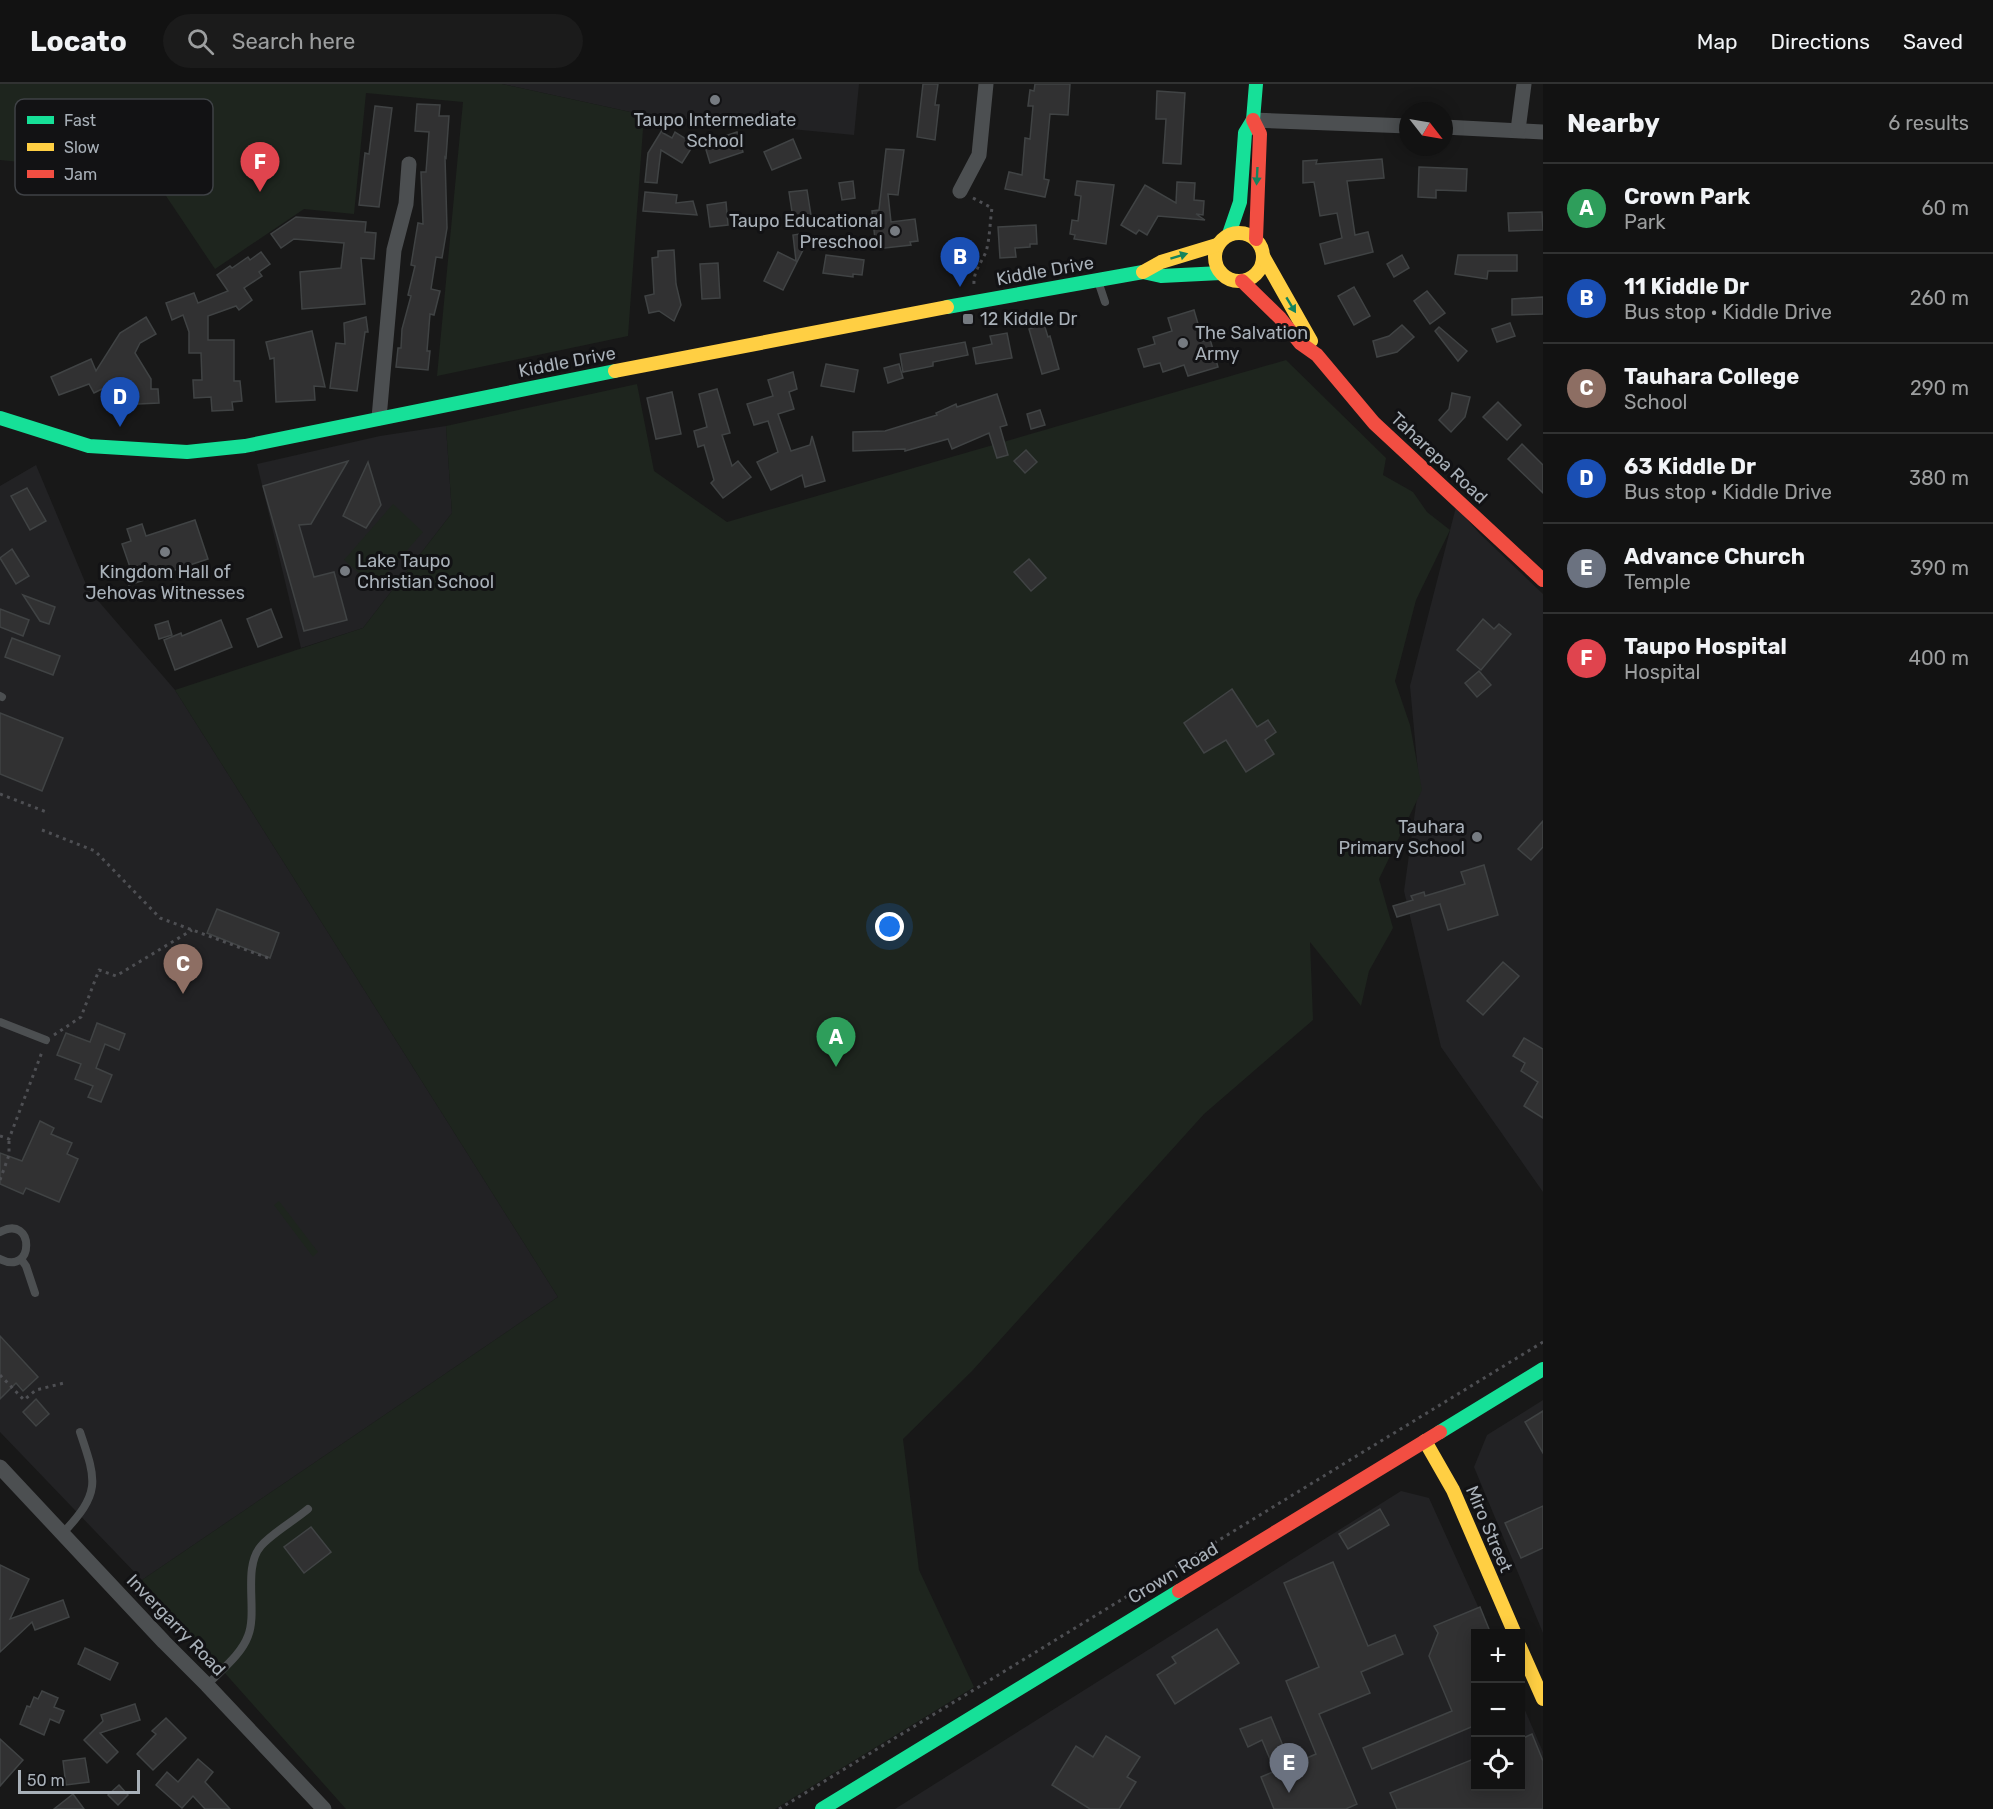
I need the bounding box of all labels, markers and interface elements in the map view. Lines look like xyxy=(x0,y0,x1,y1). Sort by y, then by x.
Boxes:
search box xyxy=(163,14,583,68)
text: Locato xyxy=(30,25,127,58)
icon: search xyxy=(184,25,217,58)
text: Search here xyxy=(232,28,355,55)
text: Map xyxy=(1697,29,1738,54)
text: Directions xyxy=(1771,29,1870,54)
text: Saved xyxy=(1903,29,1963,54)
marker: Taupo Intermediate School xyxy=(708,93,722,107)
legend xyxy=(15,99,213,195)
north arrow xyxy=(1399,102,1453,156)
text: Nearby xyxy=(1567,108,1660,139)
place label: Taupo Intermediate School xyxy=(634,109,796,152)
text: Fast xyxy=(64,111,96,130)
text: 6 results xyxy=(1888,111,1969,135)
text: Slow xyxy=(64,138,100,157)
pin: F xyxy=(240,142,280,192)
text: Jam xyxy=(64,165,97,184)
one-way arrow xyxy=(1253,167,1262,186)
text: Crown Park xyxy=(1624,183,1750,210)
text: A xyxy=(1579,196,1594,220)
text: 60 m xyxy=(1922,196,1969,220)
place label: Taupo Educational Preschool xyxy=(729,210,883,253)
text: Park xyxy=(1624,210,1666,234)
marker: Taupo Educational Preschool xyxy=(888,224,902,238)
pin: B xyxy=(940,238,980,287)
one-way arrow xyxy=(1170,251,1188,260)
street label: Kiddle Drive xyxy=(994,252,1096,290)
text: 11 Kiddle Dr xyxy=(1624,273,1749,300)
text: B xyxy=(1579,286,1594,310)
text: 260 m xyxy=(1910,286,1969,310)
one-way arrow xyxy=(1286,297,1297,313)
text: Bus stop · Kiddle Drive xyxy=(1624,300,1832,324)
place label: 12 Kiddle Dr xyxy=(980,308,1078,330)
marker: 12 Kiddle Dr xyxy=(961,312,975,326)
place label: The Salvation Army xyxy=(1195,322,1308,365)
marker: The Salvation Army xyxy=(1176,336,1190,350)
street label: Kiddle Drive xyxy=(516,342,618,382)
text: Tauhara College xyxy=(1624,363,1799,390)
text: C xyxy=(1579,376,1594,400)
text: 290 m xyxy=(1910,376,1969,400)
pin: D xyxy=(100,378,140,427)
text: School xyxy=(1624,390,1687,414)
street label: Taharepa Road xyxy=(1386,408,1492,508)
text: 63 Kiddle Dr xyxy=(1624,453,1756,480)
text: D xyxy=(1579,466,1594,490)
text: 380 m xyxy=(1909,466,1969,490)
text: Bus stop · Kiddle Drive xyxy=(1624,480,1832,504)
text: Advance Church xyxy=(1624,543,1805,570)
marker: Kingdom Hall of Jehovas Witnesses xyxy=(158,545,172,559)
place label: Lake Taupo Christian School xyxy=(357,550,494,593)
text: E xyxy=(1580,556,1593,580)
text: 390 m xyxy=(1910,556,1969,580)
place label: Kingdom Hall of Jehovas Witnesses xyxy=(85,561,245,604)
marker: Lake Taupo Christian School xyxy=(338,564,352,578)
text: Temple xyxy=(1624,570,1691,594)
text: Taupo Hospital xyxy=(1624,633,1787,660)
text: F xyxy=(1580,646,1593,670)
text: 400 m xyxy=(1909,646,1969,670)
text: Hospital xyxy=(1624,660,1700,684)
place label: Tauhara Primary School xyxy=(1338,816,1465,859)
marker: Tauhara Primary School xyxy=(1470,830,1484,844)
your location xyxy=(875,912,904,941)
pin: C xyxy=(164,944,202,994)
pin: A xyxy=(816,1018,856,1067)
street label: Miro Street xyxy=(1461,1482,1517,1576)
street label: Crown Road xyxy=(1124,1538,1222,1608)
street label: Invergarry Road xyxy=(122,1570,230,1680)
map controls xyxy=(1471,1629,1525,1791)
button: + xyxy=(1471,1629,1525,1683)
button: − xyxy=(1471,1683,1525,1737)
button: locate xyxy=(1471,1737,1525,1791)
pin: E xyxy=(1270,1744,1308,1793)
scale bar xyxy=(18,1767,140,1794)
text: 50 m xyxy=(27,1771,65,1790)

